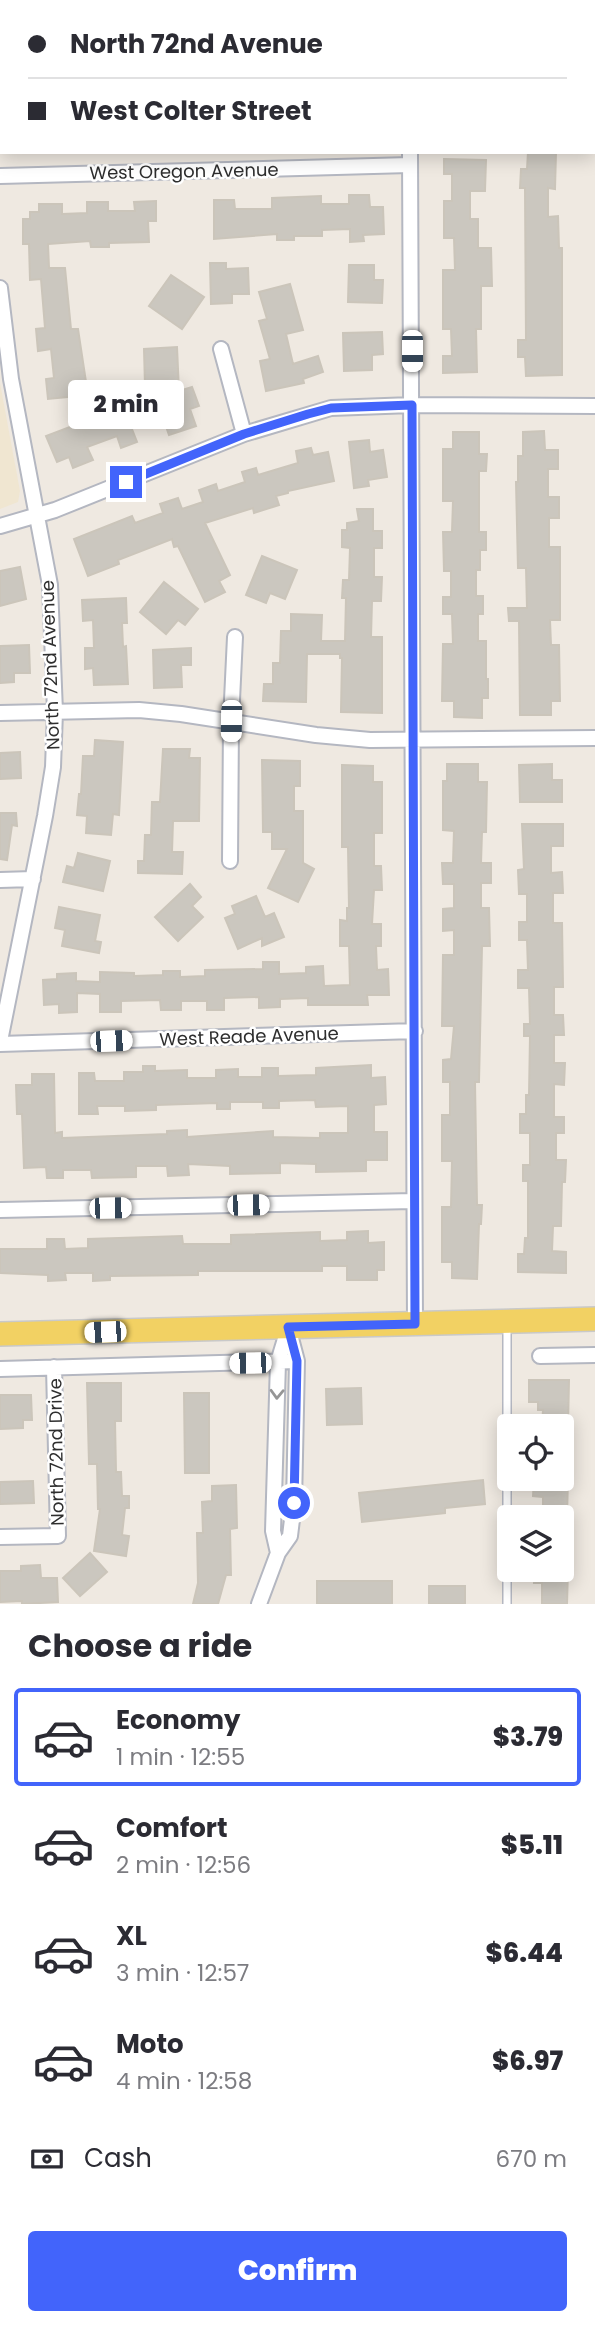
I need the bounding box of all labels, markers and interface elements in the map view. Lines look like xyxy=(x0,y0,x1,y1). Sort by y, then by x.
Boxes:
text: North 72nd Avenue xyxy=(70,26,323,62)
text: West Colter Street xyxy=(70,93,311,129)
street label: West Oregon Avenue xyxy=(89,157,279,185)
car xyxy=(402,330,423,372)
callout: 2 min xyxy=(68,380,184,430)
text: 2 min xyxy=(94,388,158,420)
route end xyxy=(110,466,142,498)
street label: North 72nd Avenue xyxy=(35,580,65,750)
car xyxy=(221,700,242,742)
street label: West Reade Avenue xyxy=(159,1020,339,1052)
car xyxy=(90,1030,133,1052)
car xyxy=(227,1194,270,1216)
car xyxy=(89,1197,132,1219)
car xyxy=(84,1321,127,1343)
car xyxy=(229,1352,272,1374)
street label: North 72nd Drive xyxy=(42,1378,70,1526)
one-way arrow xyxy=(269,1389,285,1400)
map controls xyxy=(497,1414,574,1582)
button: locate xyxy=(497,1414,574,1491)
route start xyxy=(278,1487,310,1519)
button: layers xyxy=(497,1505,574,1582)
text: Choose a ride xyxy=(28,1623,252,1668)
text: Economy xyxy=(116,1702,240,1738)
icon: car xyxy=(32,1706,95,1769)
text: $3.79 xyxy=(493,1719,563,1755)
text: 1 min · 12:55 xyxy=(116,1741,245,1773)
text: Comfort xyxy=(116,1810,228,1846)
icon: car xyxy=(32,1814,95,1877)
text: $5.11 xyxy=(501,1827,563,1863)
text: 2 min · 12:56 xyxy=(116,1849,251,1881)
text: XL xyxy=(116,1918,147,1954)
icon: car xyxy=(32,1922,95,1985)
text: $6.44 xyxy=(486,1935,563,1971)
text: 3 min · 12:57 xyxy=(116,1957,249,1989)
text: Moto xyxy=(116,2026,184,2062)
icon: car xyxy=(32,2030,95,2093)
text: $6.97 xyxy=(492,2043,563,2079)
text: 4 min · 12:58 xyxy=(116,2065,252,2097)
icon: cash xyxy=(28,2140,66,2178)
text: Cash xyxy=(84,2140,152,2176)
text: 670 m xyxy=(496,2143,567,2175)
button: Confirm xyxy=(28,2231,567,2311)

